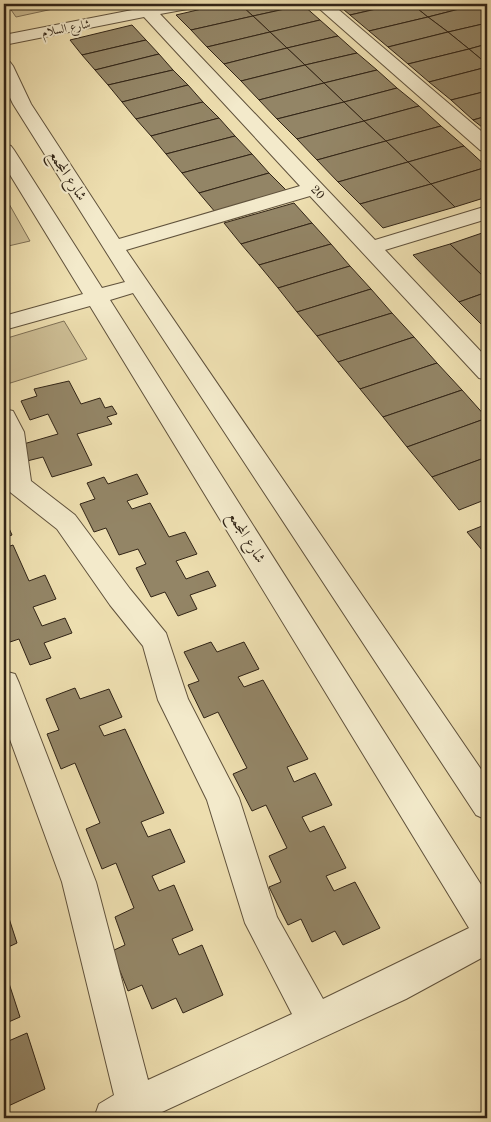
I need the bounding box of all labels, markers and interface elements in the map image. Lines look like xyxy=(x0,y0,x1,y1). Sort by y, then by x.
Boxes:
street label: شارع السلام xyxy=(41,18,93,44)
street label: شارع المجمع xyxy=(41,147,89,207)
street label: 20 xyxy=(308,183,326,202)
street label: شارع المجمع xyxy=(220,509,268,569)

